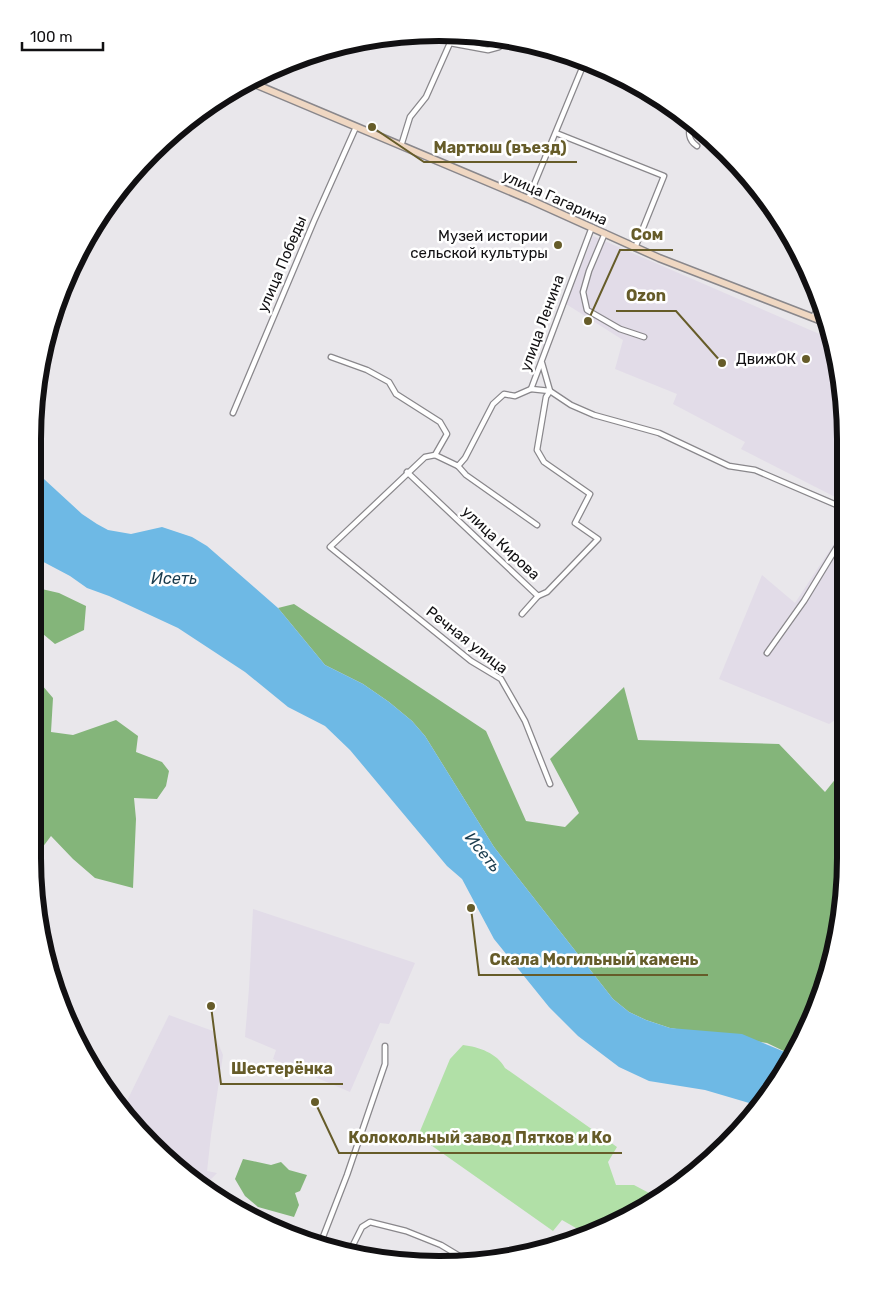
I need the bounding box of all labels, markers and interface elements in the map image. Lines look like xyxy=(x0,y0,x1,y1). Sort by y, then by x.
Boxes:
scale bar xyxy=(22,20,104,52)
text: 100 m xyxy=(30,28,72,46)
callout: Мартюш (въезд) xyxy=(424,131,577,162)
text: Мартюш (въезд) xyxy=(433,138,567,157)
street label: улица Гагарина xyxy=(500,167,610,229)
street label: улица Победы xyxy=(254,213,310,315)
callout: Сом xyxy=(620,219,673,250)
text: Сом xyxy=(631,225,663,244)
place label: Музей истории сельской культуры xyxy=(410,227,548,262)
marker: Музей истории сельской культуры xyxy=(552,239,564,251)
street label: улица Ленина xyxy=(516,272,568,374)
callout: Ozon xyxy=(616,280,676,311)
text: Ozon xyxy=(626,286,666,305)
place label: ДвижОК xyxy=(736,350,796,368)
marker: ДвижОК xyxy=(800,353,812,365)
street label: улица Кирова xyxy=(458,502,544,584)
water label: Исеть xyxy=(151,569,197,588)
street label: Речная улица xyxy=(423,603,511,677)
water label: Исеть xyxy=(461,828,505,876)
callout: Скала Могильный камень xyxy=(479,944,708,975)
text: Скала Могильный камень xyxy=(489,950,699,969)
callout: Шестерёнка xyxy=(221,1053,343,1084)
text: Шестерёнка xyxy=(231,1059,333,1078)
callout: Колокольный завод Пятков и Ко xyxy=(339,1122,622,1153)
text: Колокольный завод Пятков и Ко xyxy=(348,1128,612,1147)

